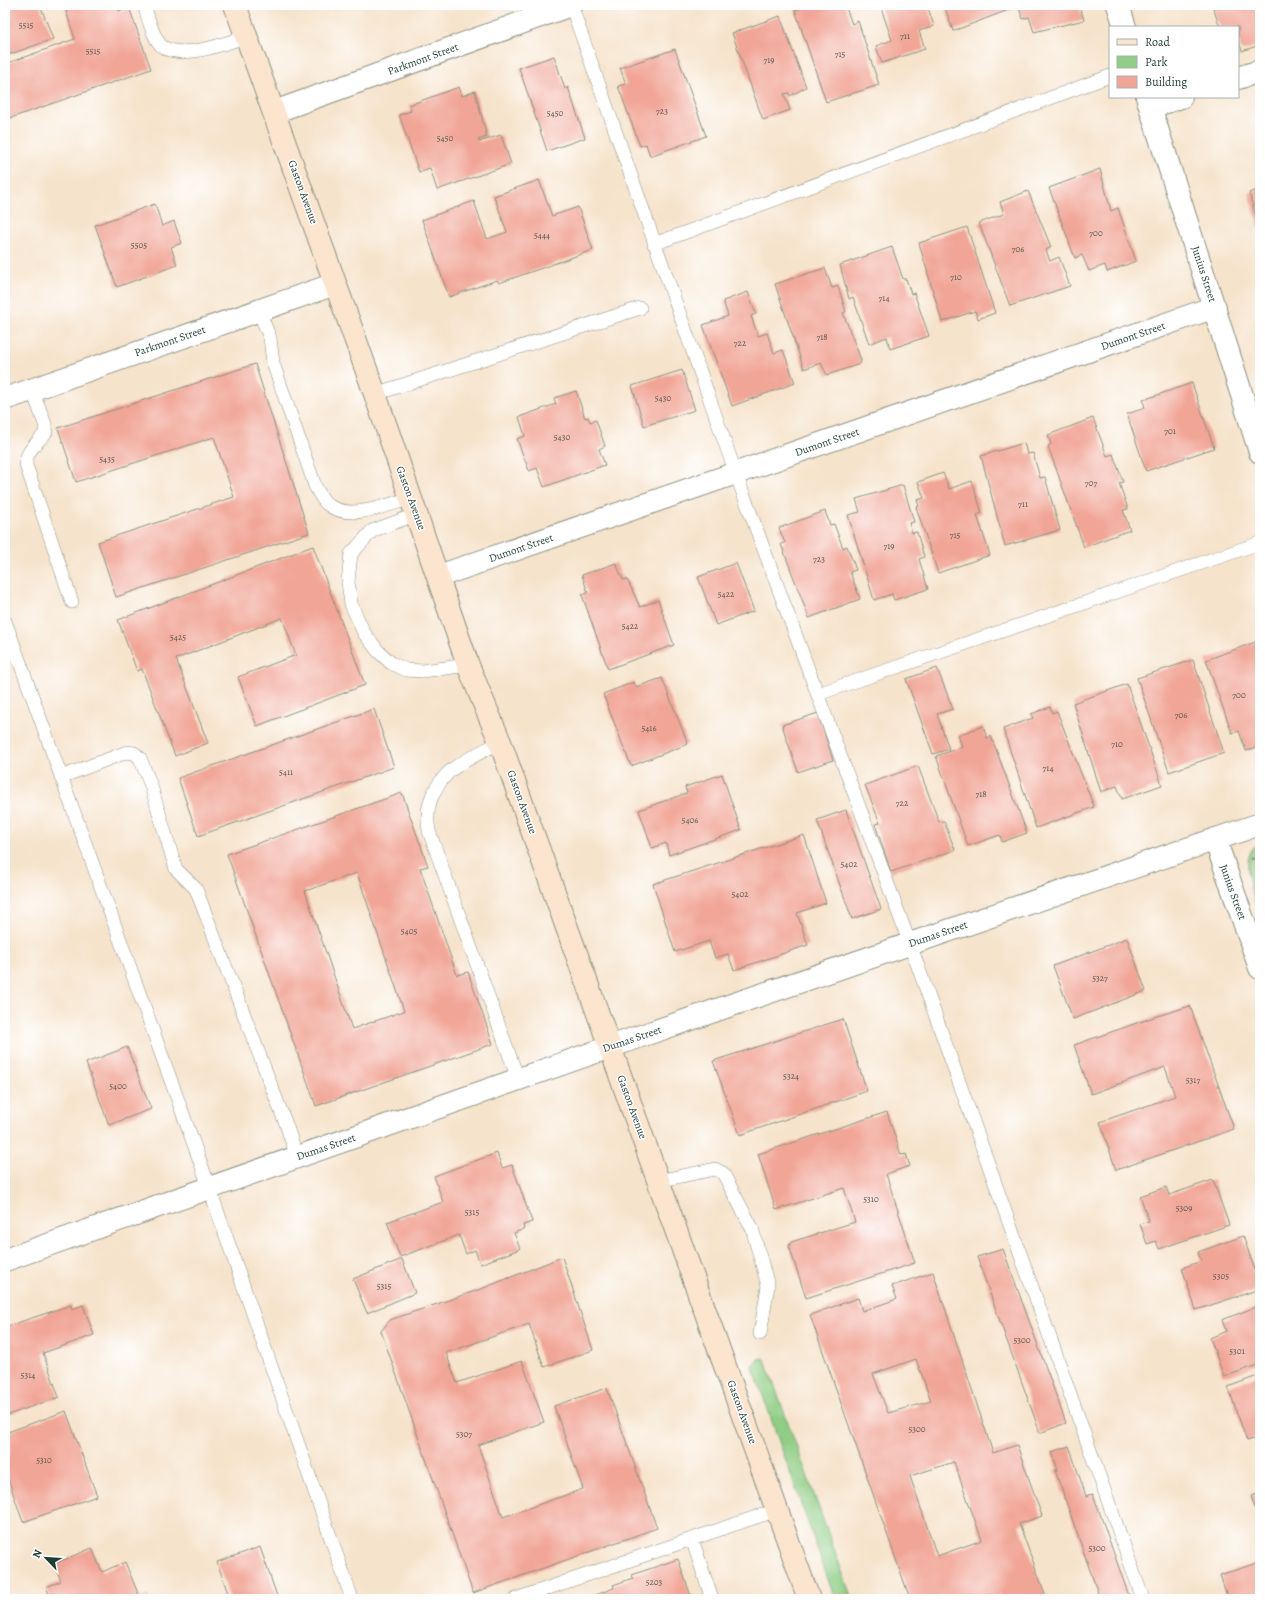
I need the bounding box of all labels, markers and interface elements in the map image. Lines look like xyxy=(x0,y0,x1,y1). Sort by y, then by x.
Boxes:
house number: 5515 xyxy=(19,19,33,31)
legend xyxy=(1109,26,1239,98)
house number: 711 xyxy=(900,30,910,42)
text: Road xyxy=(1145,34,1171,50)
street label: Parkmont Street xyxy=(386,39,461,79)
house number: 5515 xyxy=(86,45,100,57)
house number: 715 xyxy=(835,48,845,60)
house number: 719 xyxy=(764,54,774,66)
text: Park xyxy=(1145,54,1168,70)
text: Building xyxy=(1145,74,1187,90)
house number: 723 xyxy=(656,105,668,117)
house number: 5450 xyxy=(547,107,564,119)
house number: 5450 xyxy=(437,132,454,144)
street label: Gaston Avenue xyxy=(285,158,322,226)
house number: 700 xyxy=(1089,227,1103,239)
house number: 5444 xyxy=(534,229,550,241)
house number: 5505 xyxy=(131,239,147,251)
house number: 706 xyxy=(1012,243,1024,255)
street label: Junius Street xyxy=(1188,244,1220,304)
house number: 710 xyxy=(950,271,962,283)
house number: 714 xyxy=(879,292,889,304)
street label: Dumont Street xyxy=(1099,318,1168,354)
street label: Parkmont Street xyxy=(132,322,208,360)
house number: 718 xyxy=(816,331,828,343)
house number: 722 xyxy=(734,337,747,349)
house number: 5430 xyxy=(655,392,671,404)
street label: Dumont Street xyxy=(793,424,862,460)
house number: 701 xyxy=(1164,425,1176,437)
house number: 5430 xyxy=(554,431,570,443)
house number: 5435 xyxy=(99,453,115,465)
street label: Gaston Avenue xyxy=(393,464,430,532)
house number: 707 xyxy=(1085,477,1097,489)
house number: 711 xyxy=(1018,498,1028,510)
house number: 715 xyxy=(950,529,960,541)
street label: Dumont Street xyxy=(487,530,556,566)
house number: 719 xyxy=(884,540,894,552)
house number: 723 xyxy=(813,553,825,565)
house number: 5422 xyxy=(718,588,735,600)
house number: 5422 xyxy=(622,620,639,632)
house number: 5425 xyxy=(170,631,186,643)
house number: 700 xyxy=(1232,689,1246,701)
house number: 706 xyxy=(1175,709,1187,721)
house number: 5416 xyxy=(641,722,657,734)
house number: 710 xyxy=(1111,738,1123,750)
house number: 714 xyxy=(1043,762,1053,774)
house number: 5411 xyxy=(279,766,293,778)
street label: Gaston Avenue xyxy=(504,768,541,836)
house number: 718 xyxy=(975,788,987,800)
house number: 722 xyxy=(896,797,909,809)
house number: 5406 xyxy=(682,814,698,826)
house number: 5402 xyxy=(840,858,858,870)
street label: Junius Street xyxy=(1216,862,1250,922)
house number: 5402 xyxy=(731,888,749,900)
street label: Dumas Street xyxy=(906,917,970,951)
house number: 5405 xyxy=(401,925,417,937)
house number: 5327 xyxy=(1092,972,1108,984)
street label: Dumas Street xyxy=(600,1022,664,1056)
house number: 5324 xyxy=(783,1070,799,1082)
street label: Gaston Avenue xyxy=(614,1073,651,1141)
house number: 5317 xyxy=(1186,1074,1200,1086)
house number: 5400 xyxy=(109,1080,127,1092)
street label: Dumas Street xyxy=(294,1130,358,1164)
house number: 5310 xyxy=(863,1193,879,1205)
house number: 5309 xyxy=(1176,1202,1192,1214)
house number: 5315 xyxy=(465,1206,479,1218)
house number: 5305 xyxy=(1213,1270,1229,1282)
house number: 5315 xyxy=(377,1280,391,1292)
house number: 5300 xyxy=(1013,1334,1031,1346)
house number: 5301 xyxy=(1229,1345,1245,1357)
house number: 5314 xyxy=(21,1369,35,1381)
street label: Gaston Avenue xyxy=(724,1378,761,1446)
house number: 5300 xyxy=(908,1423,926,1435)
house number: 5307 xyxy=(456,1428,472,1440)
house number: 5310 xyxy=(36,1454,52,1466)
north arrow xyxy=(26,1538,66,1578)
house number: 5300 xyxy=(1088,1542,1106,1554)
text: N xyxy=(29,1547,46,1561)
house number: 5203 xyxy=(646,1576,663,1588)

